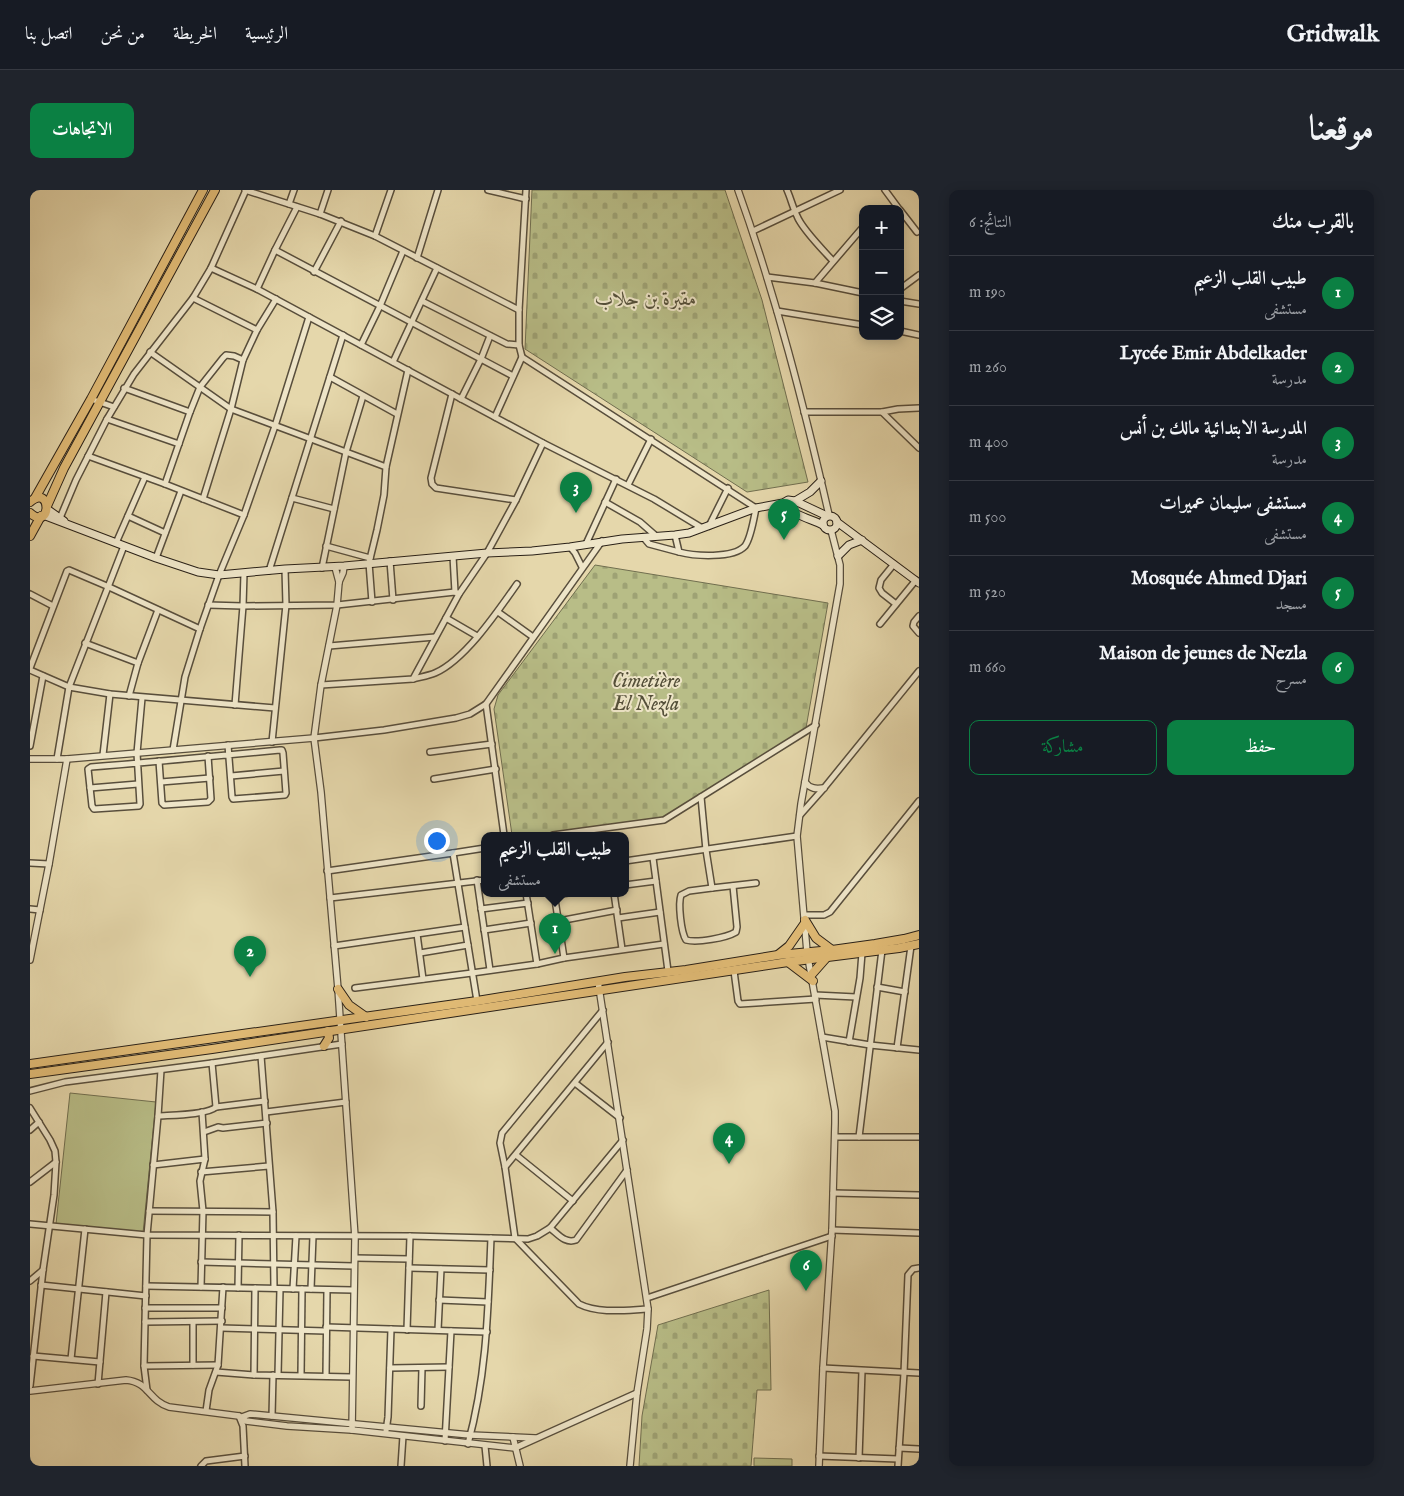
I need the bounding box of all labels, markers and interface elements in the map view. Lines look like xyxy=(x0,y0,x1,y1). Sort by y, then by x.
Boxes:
text: Gridwalk xyxy=(1287,19,1379,50)
text: اتصل بنا xyxy=(25,23,72,46)
text: من نحن xyxy=(100,23,145,46)
text: الخريطة xyxy=(173,23,217,46)
text: الرئيسية xyxy=(245,23,288,46)
button: الاتجاهات xyxy=(30,103,134,158)
text: موقعنا xyxy=(1309,107,1374,152)
map controls xyxy=(859,205,904,340)
button: + xyxy=(859,205,904,250)
text: بالقرب منك xyxy=(1272,209,1354,236)
text: النتائج: 6 xyxy=(969,213,1012,233)
button: − xyxy=(859,250,904,295)
text: طبيب القلب الزعيم xyxy=(1193,267,1307,291)
text: 190 m xyxy=(969,283,1006,303)
text: 1 xyxy=(1335,283,1341,303)
park label: مقبرة بن جلاب xyxy=(595,287,697,312)
button: layers xyxy=(859,295,904,340)
text: مستشفى xyxy=(1264,300,1307,320)
text: Lycée Emir Abdelkader xyxy=(1120,342,1307,366)
text: 260 m xyxy=(969,358,1007,378)
text: 2 xyxy=(1334,358,1342,378)
text: مدرسة xyxy=(1272,370,1307,390)
text: المدرسة الابتدائية مالك بن أنس xyxy=(1120,417,1307,441)
text: 400 m xyxy=(969,433,1008,453)
text: 3 xyxy=(1335,433,1341,453)
text: مدرسة xyxy=(1272,450,1307,470)
pin: 3 xyxy=(560,472,592,513)
text: مستشفى سليمان عميرات xyxy=(1159,492,1307,516)
pin: 5 xyxy=(768,499,800,540)
text: 500 m xyxy=(969,508,1006,528)
text: 4 xyxy=(1334,508,1342,528)
text: مستشفى xyxy=(1264,525,1307,545)
text: Mosquée Ahmed Djari xyxy=(1131,567,1307,591)
text: 520 m xyxy=(969,583,1006,603)
text: 5 xyxy=(1335,583,1341,603)
text: مسجد xyxy=(1276,595,1307,615)
text: Maison de jeunes de Nezla xyxy=(1099,642,1307,666)
text: 660 m xyxy=(969,658,1006,678)
text: 6 xyxy=(1335,658,1341,678)
park label: Cimetière El Nezla xyxy=(612,669,680,717)
text: مسرح xyxy=(1275,670,1307,690)
button: مشاركة xyxy=(969,720,1157,775)
button: حفظ xyxy=(1167,720,1354,775)
your location xyxy=(424,828,450,854)
popup xyxy=(481,832,629,897)
text: طبيب القلب الزعيم xyxy=(498,838,612,862)
text: مستشفى xyxy=(498,871,541,891)
pin: 1 xyxy=(539,913,571,954)
pin: 2 xyxy=(234,936,266,977)
pin: 4 xyxy=(713,1123,745,1164)
pin: 6 xyxy=(790,1250,822,1291)

